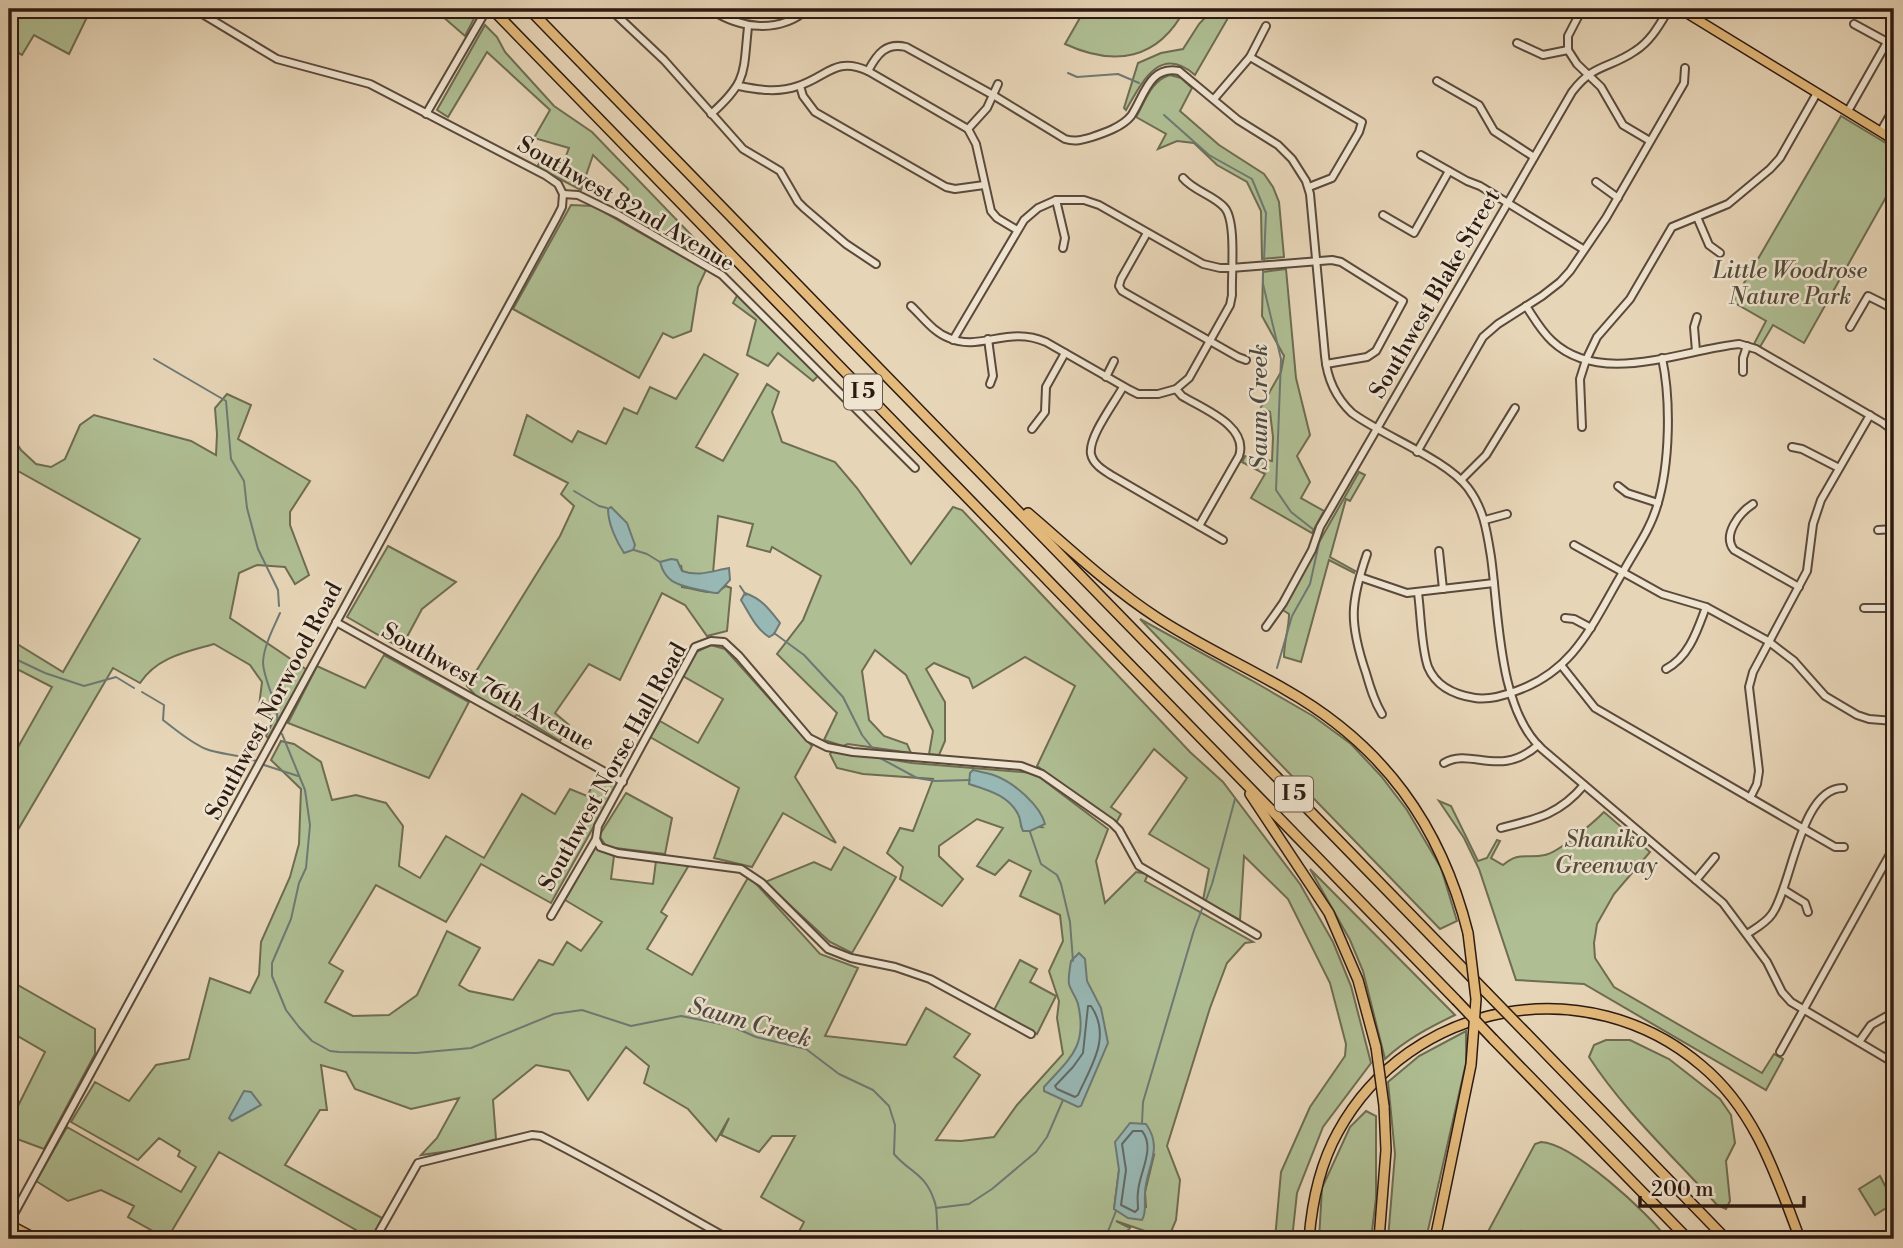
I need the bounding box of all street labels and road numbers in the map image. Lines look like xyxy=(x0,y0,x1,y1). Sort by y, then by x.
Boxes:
street label: Southwest 82nd Avenue xyxy=(512,130,740,278)
street label: Southwest Blake Street xyxy=(1364,184,1506,404)
road number: I 5 xyxy=(844,374,882,410)
street label: Southwest Norwood Road xyxy=(199,577,349,825)
street label: Southwest 76th Avenue xyxy=(377,617,599,757)
street label: Southwest Norse Hall Road xyxy=(533,638,693,896)
road number: I 5 xyxy=(1275,776,1313,812)

